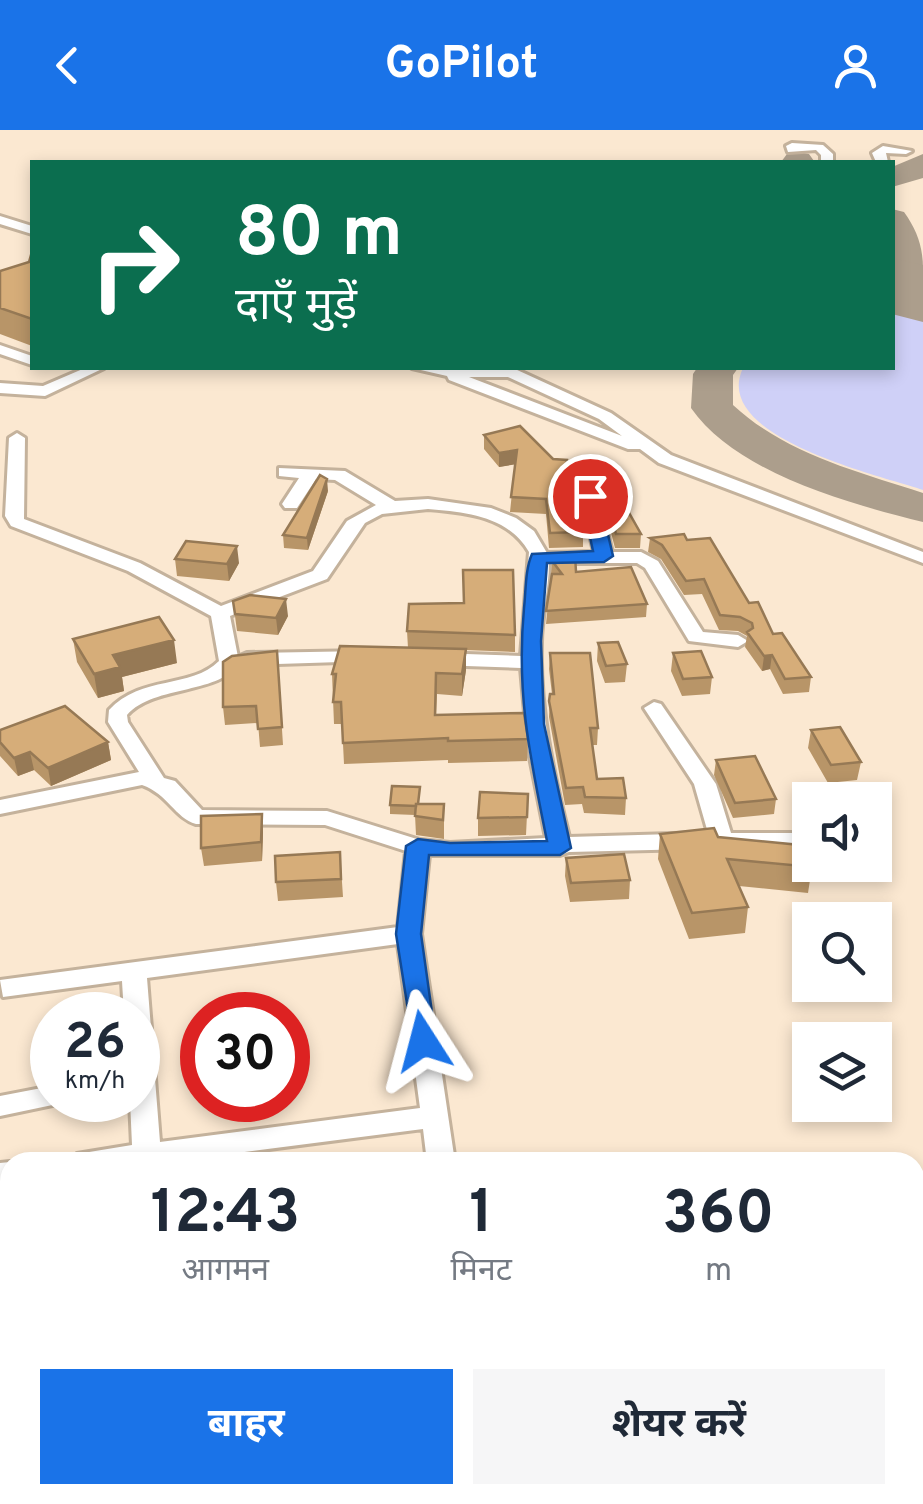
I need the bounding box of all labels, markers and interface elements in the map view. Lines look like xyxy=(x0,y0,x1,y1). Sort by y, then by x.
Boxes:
text: GoPilot xyxy=(385,37,538,94)
icon: back xyxy=(40,38,95,93)
icon: person xyxy=(828,38,883,93)
text: 80 m xyxy=(235,192,403,281)
icon: right xyxy=(70,200,200,330)
text: दाएँ मुड़ें xyxy=(235,279,357,336)
pin xyxy=(548,454,633,539)
icon: arrive xyxy=(563,469,618,524)
map controls xyxy=(792,782,892,1122)
button: sound xyxy=(792,782,892,882)
button: search xyxy=(792,902,892,1002)
position arrow xyxy=(371,989,475,1093)
speed limit sign: 30 xyxy=(180,992,310,1122)
text: 26 xyxy=(64,1013,126,1076)
button: layers xyxy=(792,1022,892,1122)
text: km/h xyxy=(65,1066,125,1098)
text: 12:43 xyxy=(150,1178,300,1254)
text: 1 xyxy=(469,1178,493,1254)
text: 360 xyxy=(662,1179,775,1255)
text: आगमन xyxy=(181,1252,269,1292)
text: मिनट xyxy=(451,1252,512,1292)
text: m xyxy=(705,1252,732,1292)
button: बाहर xyxy=(40,1369,453,1484)
button: शेयर करें xyxy=(473,1369,885,1484)

